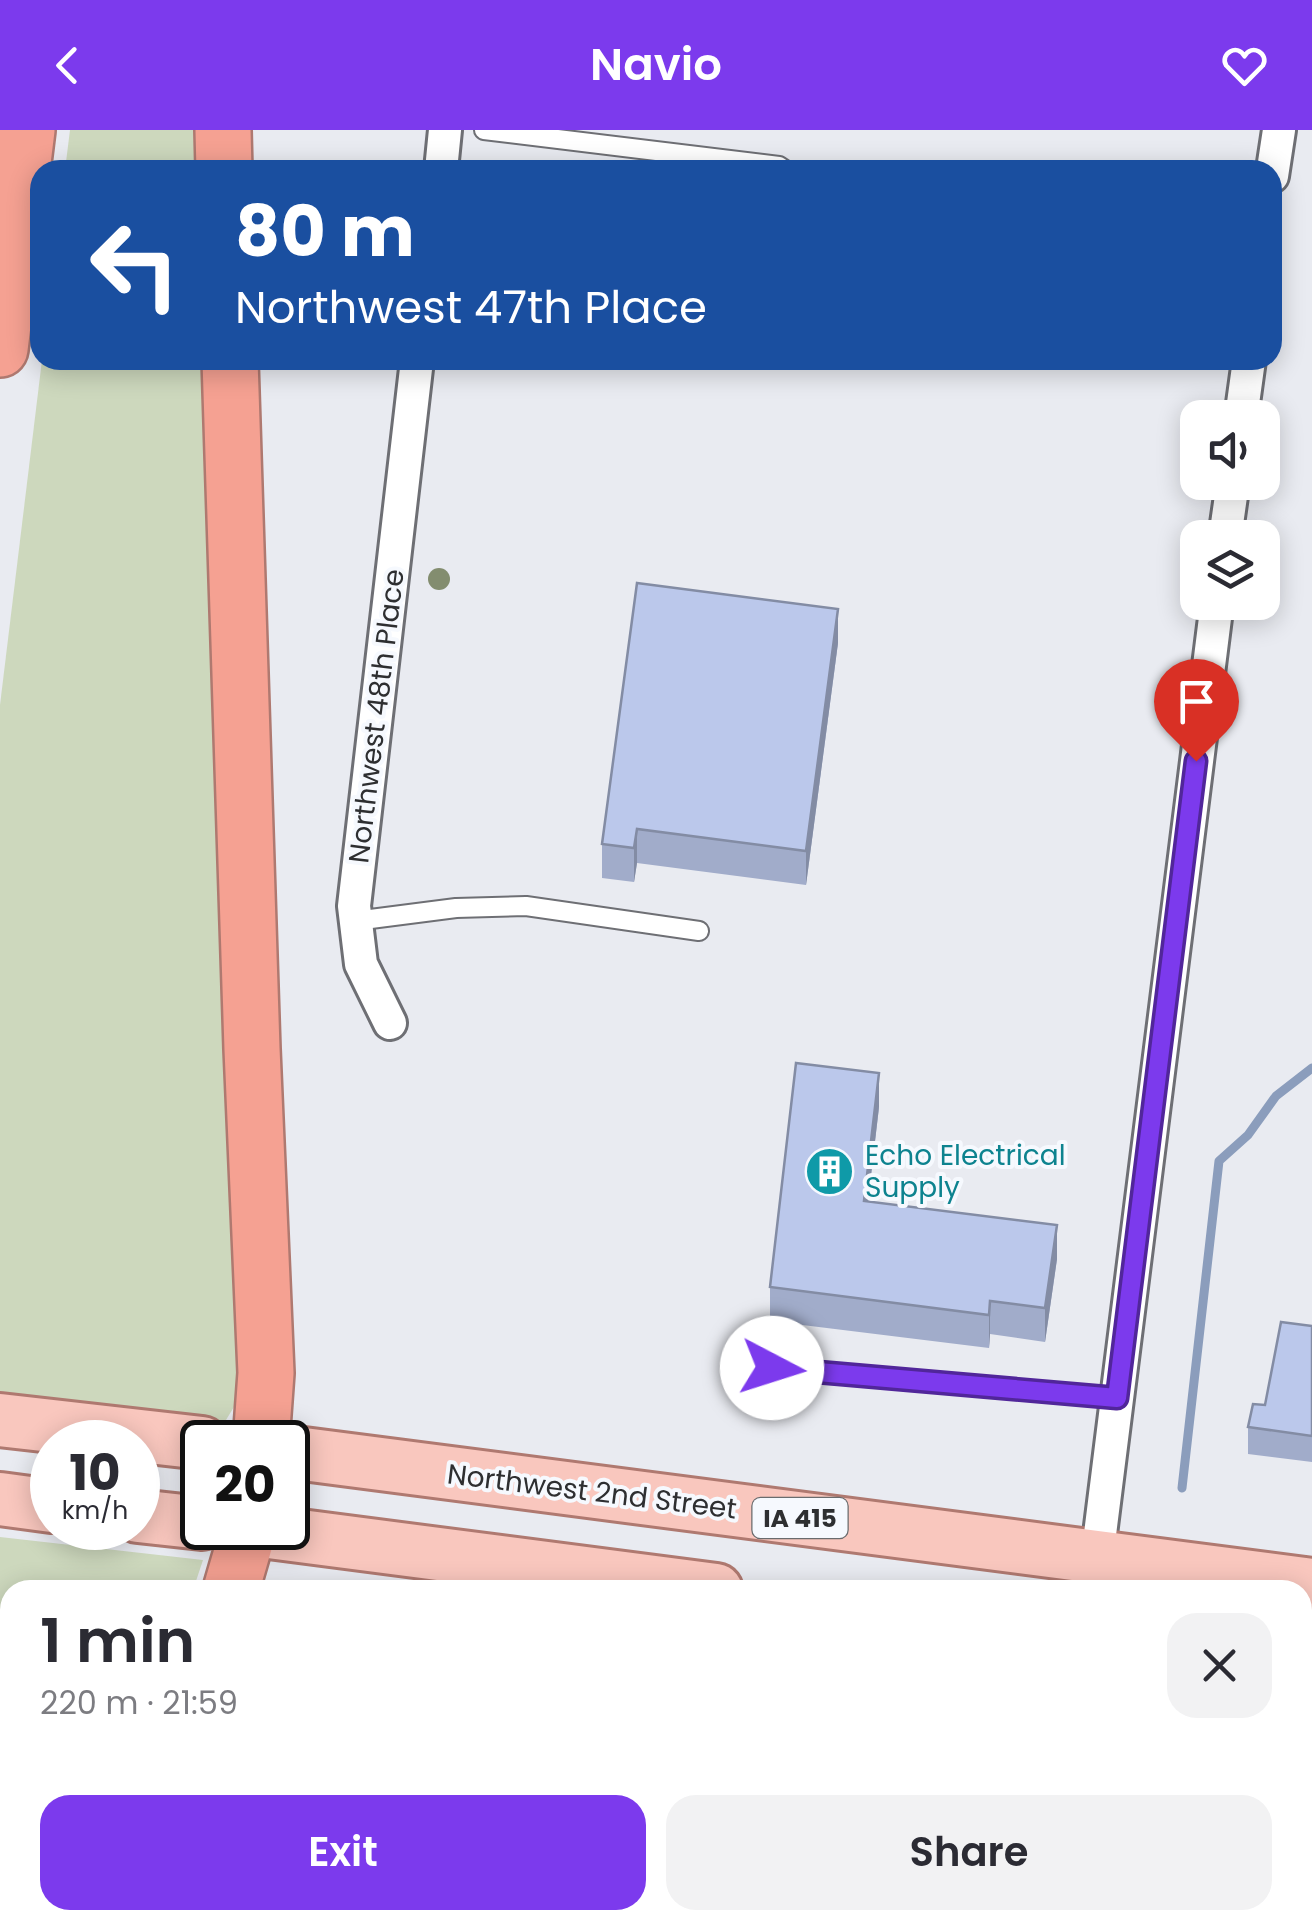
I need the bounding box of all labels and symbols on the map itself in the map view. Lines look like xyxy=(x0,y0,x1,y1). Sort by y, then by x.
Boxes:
street label: Northwest 48th Place xyxy=(339,567,414,865)
pin xyxy=(1154,659,1239,762)
place label: Echo Electrical Supply xyxy=(865,1136,1066,1207)
building icon: Echo Electrical Supply xyxy=(804,1145,856,1197)
position arrow xyxy=(720,1316,824,1420)
speed limit sign: 20 xyxy=(180,1420,310,1550)
street label: Northwest 2nd Street xyxy=(445,1454,739,1529)
road number: IA 415 xyxy=(752,1498,848,1538)

